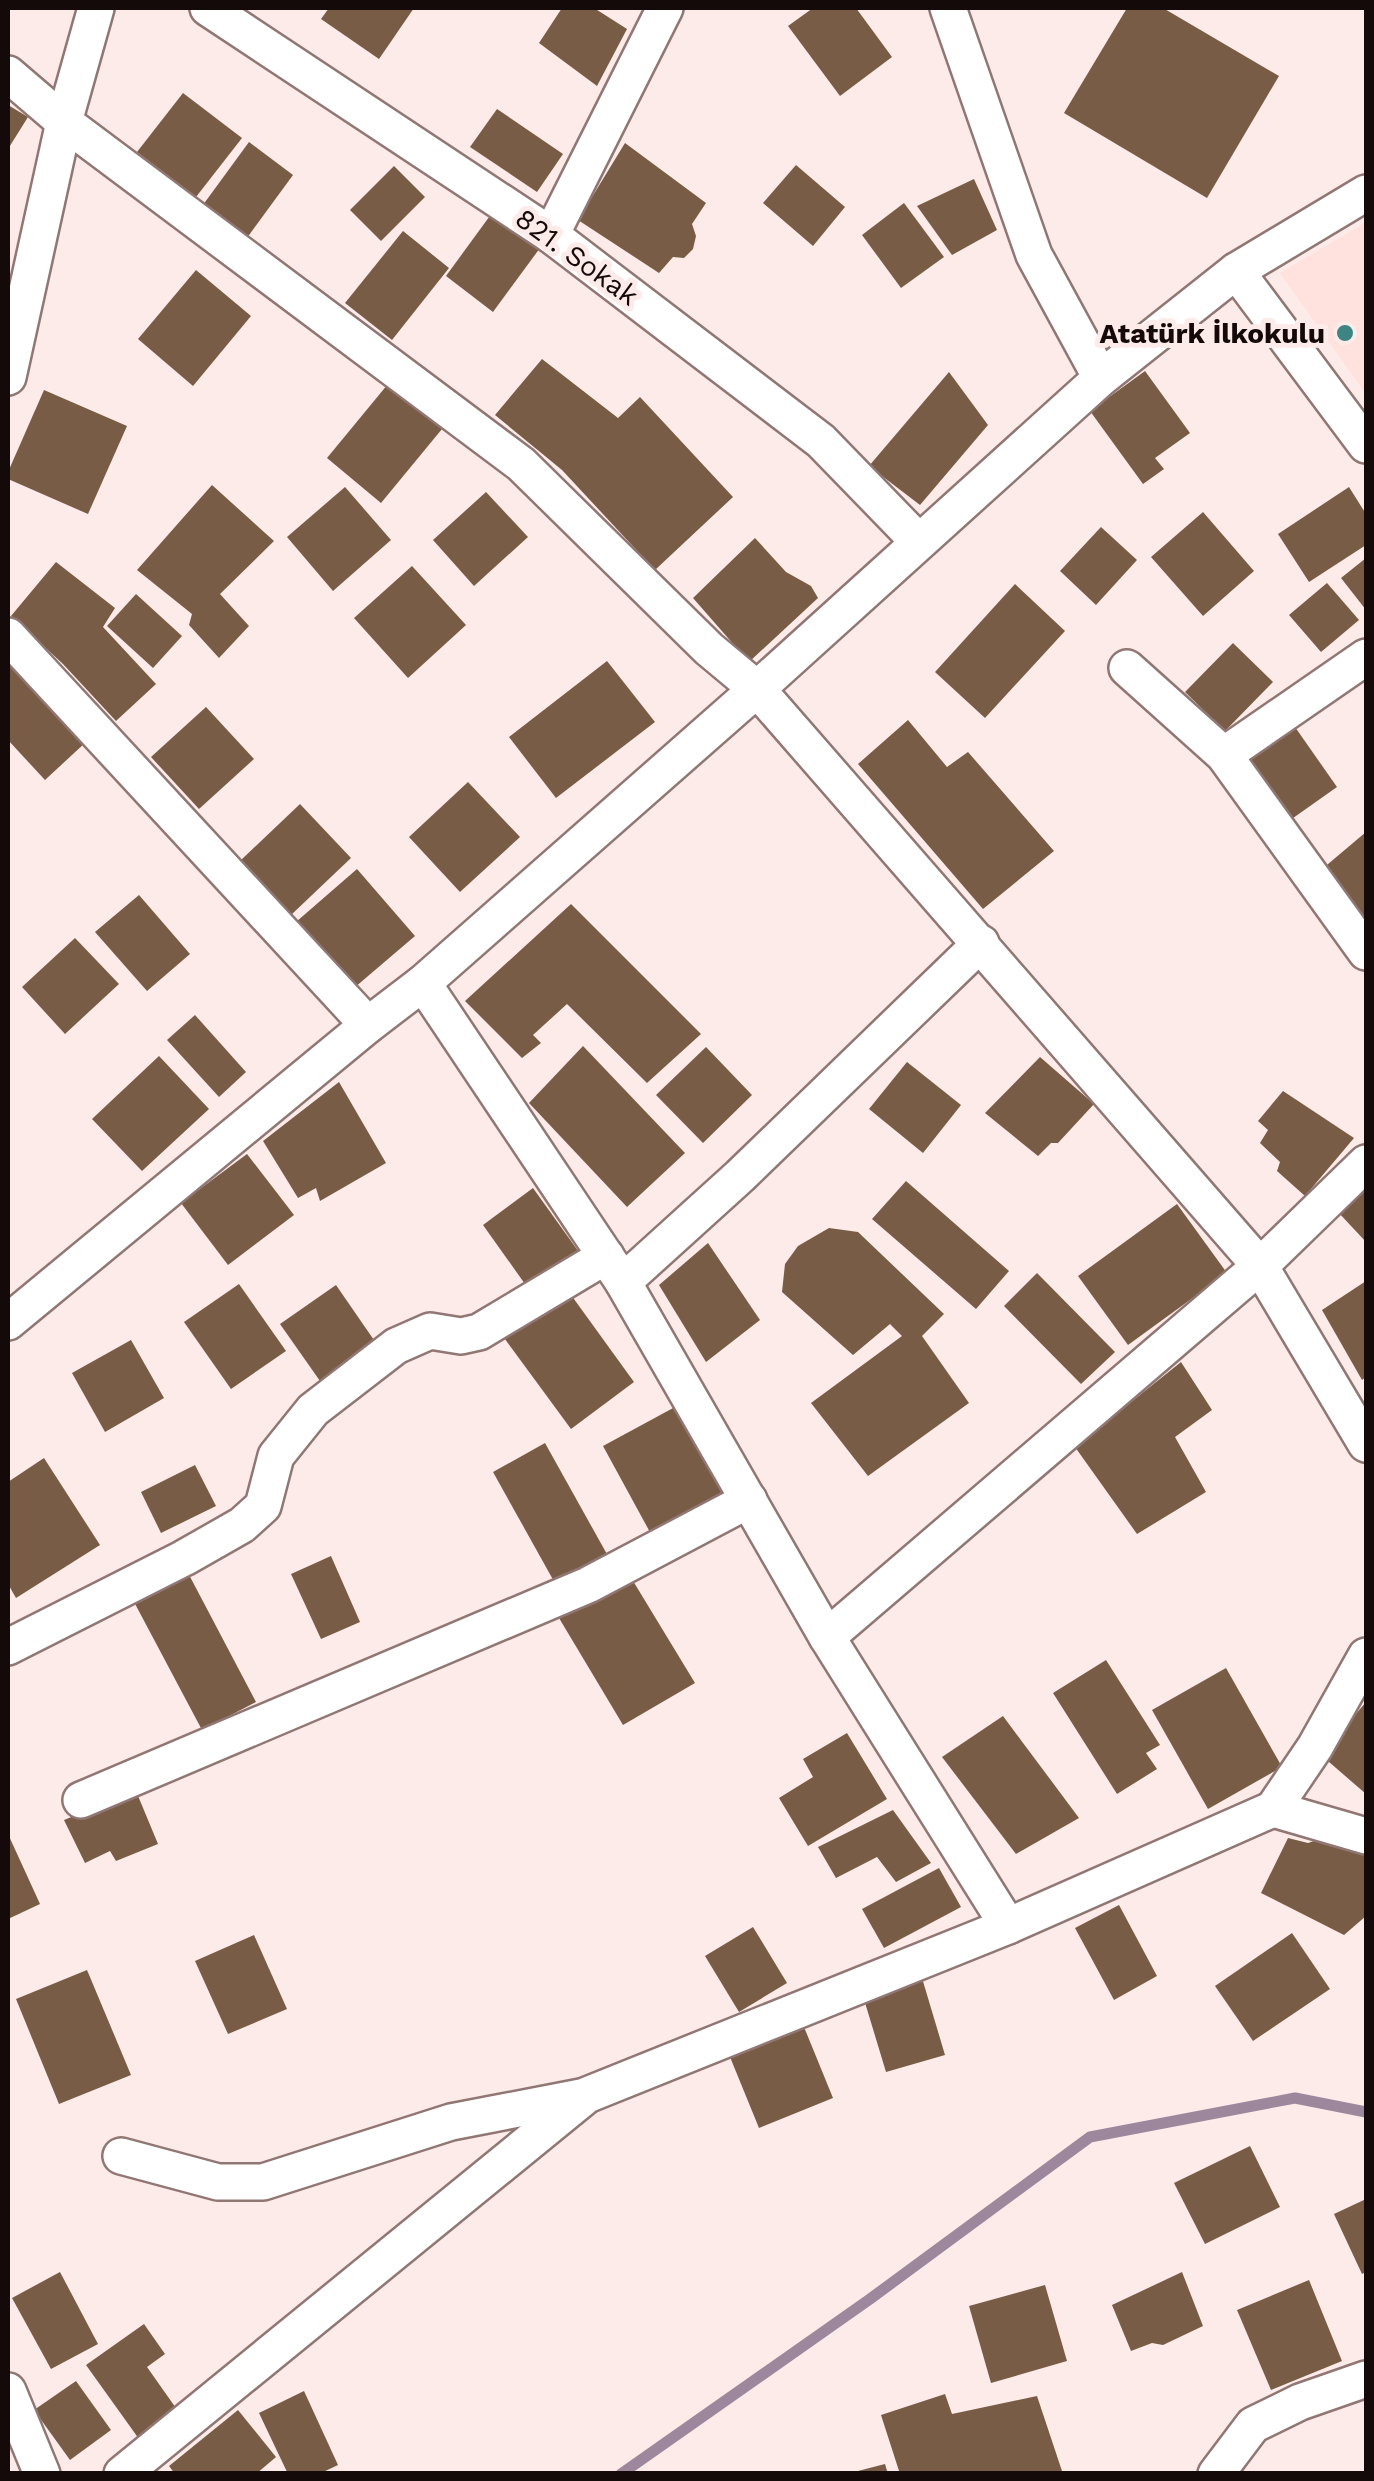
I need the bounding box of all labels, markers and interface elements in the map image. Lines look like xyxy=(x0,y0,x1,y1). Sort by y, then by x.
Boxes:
street label: 821. Sokak xyxy=(509,201,645,313)
place label: Atatürk İlkokulu xyxy=(1100,317,1325,350)
marker: Atatürk İlkokulu xyxy=(1334,322,1356,344)

